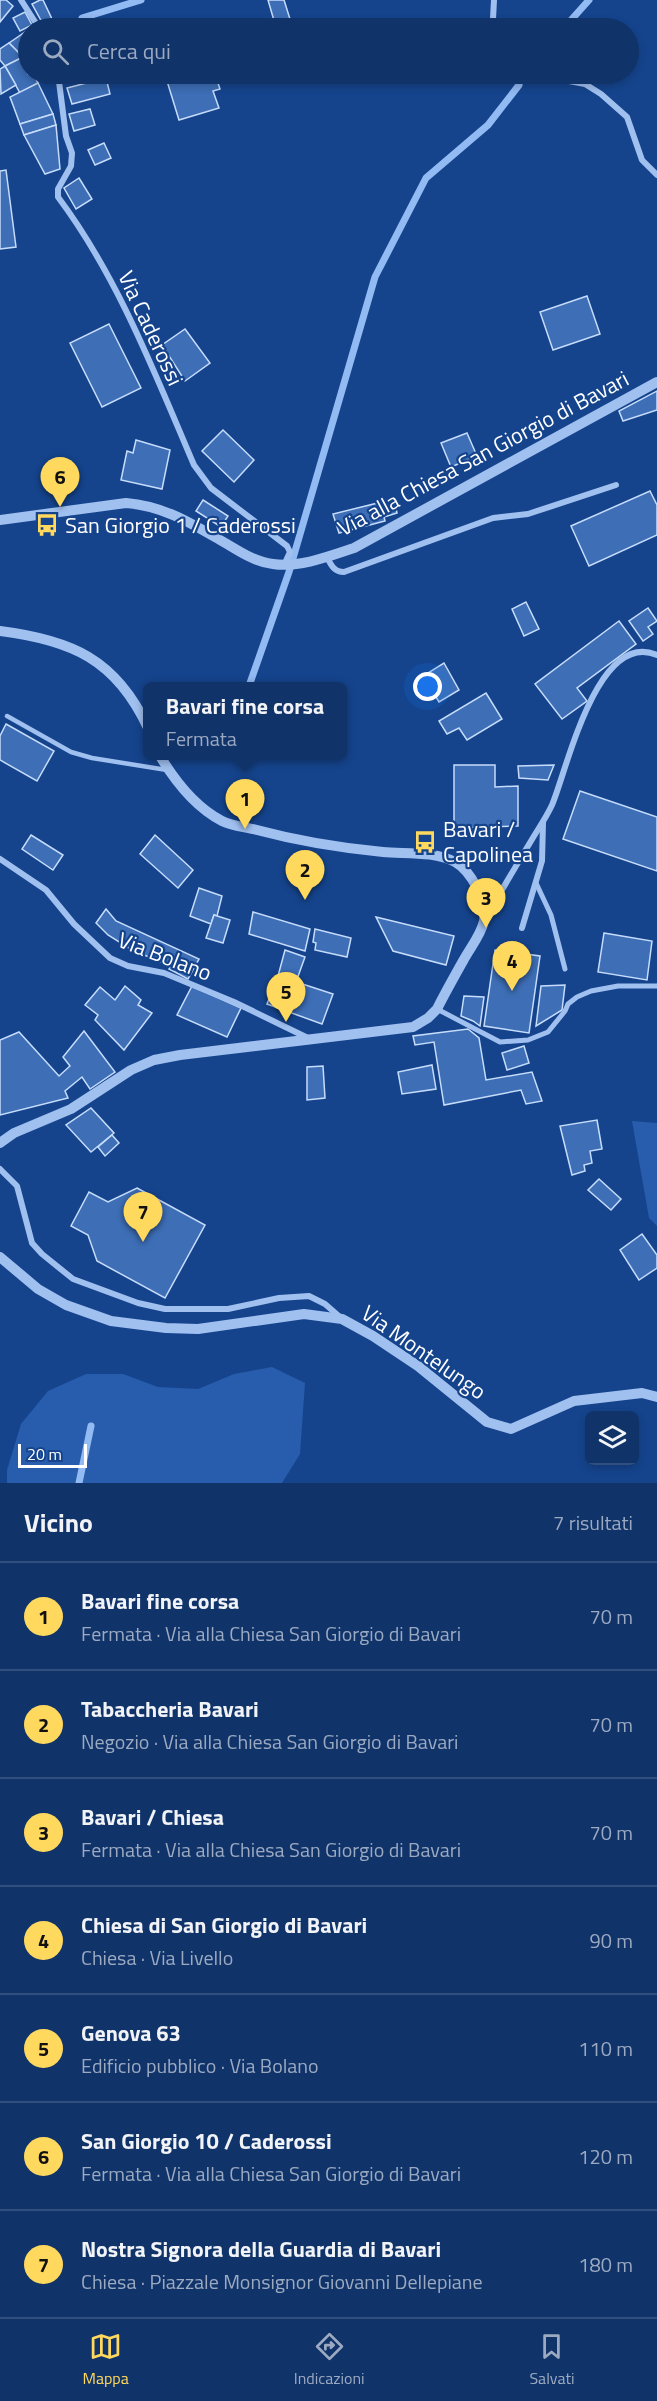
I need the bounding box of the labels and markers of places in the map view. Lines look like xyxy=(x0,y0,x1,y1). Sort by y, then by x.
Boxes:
pin: 6 xyxy=(40,458,80,507)
place label: San Giorgio 1 / Caderossi xyxy=(65,508,296,542)
bus stop icon: San Giorgio 1 / Caderossi xyxy=(34,512,60,538)
pin: 1 xyxy=(226,780,264,829)
place label: Bavari / Capolinea xyxy=(443,812,533,871)
bus stop icon: Bavari / Capolinea xyxy=(412,829,438,855)
pin: 2 xyxy=(286,850,324,900)
pin: 3 xyxy=(466,878,506,928)
pin: 4 xyxy=(492,942,532,991)
pin: 5 xyxy=(266,972,306,1022)
pin: 7 xyxy=(124,1192,162,1242)

